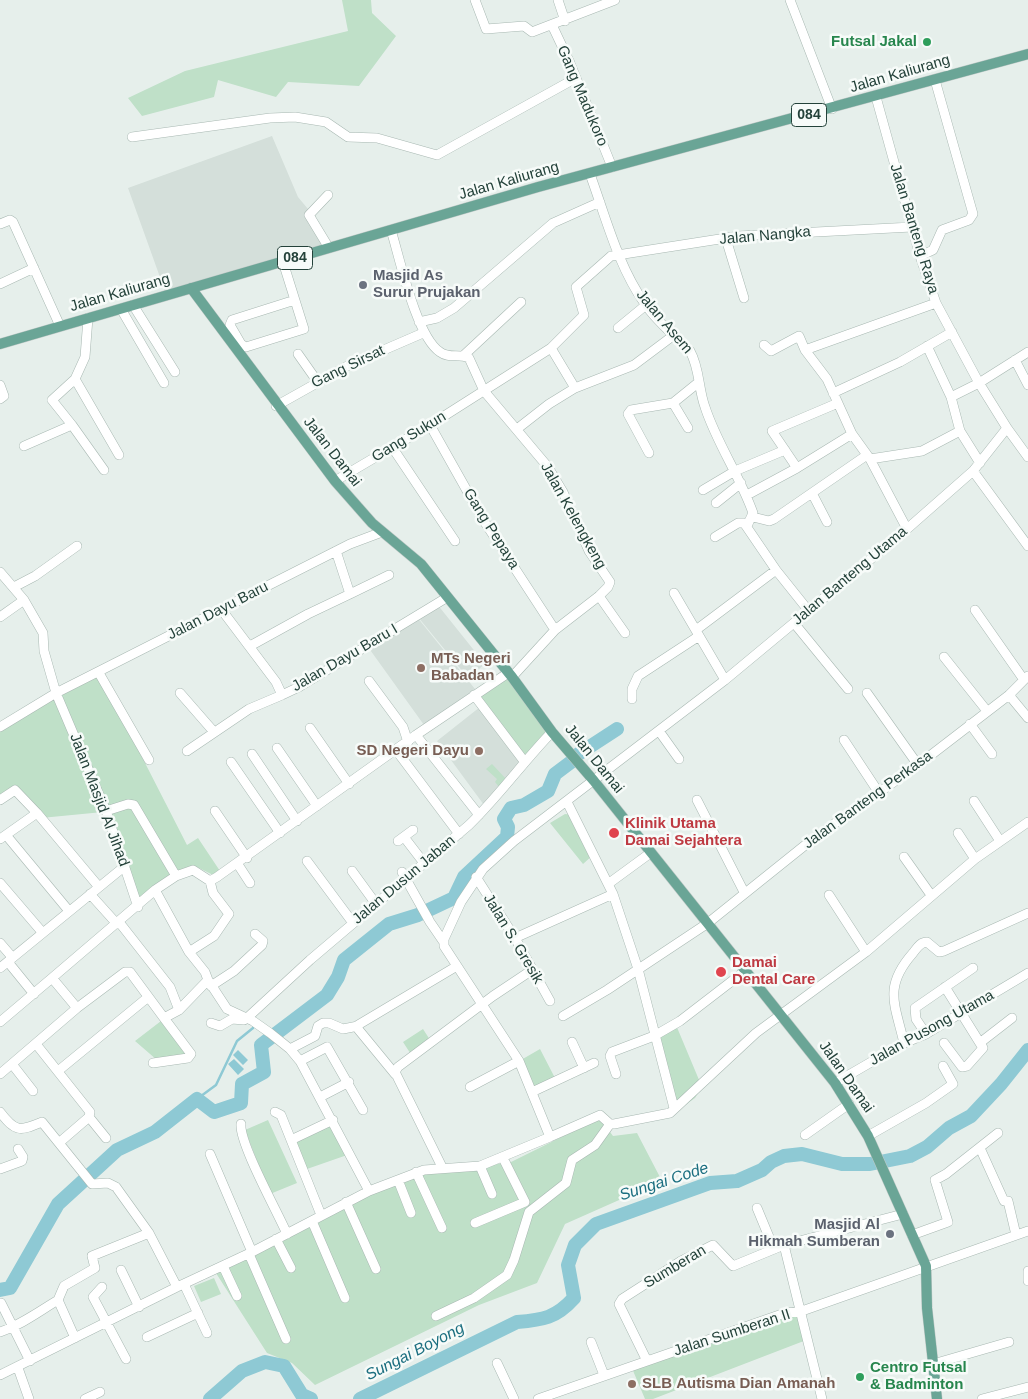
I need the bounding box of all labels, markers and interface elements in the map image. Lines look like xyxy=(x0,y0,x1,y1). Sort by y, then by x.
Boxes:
place label: Futsal Jakal xyxy=(831,33,917,51)
marker: Futsal Jakal xyxy=(921,36,933,48)
street label: Gang Madukoro xyxy=(553,43,611,149)
street label: Jalan Kaliurang xyxy=(848,51,952,97)
road number: 084 xyxy=(792,104,826,126)
street label: Jalan Kaliurang xyxy=(457,158,561,204)
street label: Jalan Banteng Raya xyxy=(886,162,942,296)
street label: Jalan Nangka xyxy=(719,223,811,249)
road number: 084 xyxy=(278,247,312,270)
place label: Masjid As Surur Prujakan xyxy=(373,267,481,302)
street label: Jalan Kaliurang xyxy=(68,270,172,316)
marker: Masjid As Surur Prujakan xyxy=(357,279,369,291)
street label: Jalan Asem xyxy=(632,286,696,358)
street label: Gang Sirsat xyxy=(308,342,388,392)
street label: Gang Sukun xyxy=(369,408,449,466)
street label: Jalan Damai xyxy=(299,414,365,490)
street label: Jalan Kelengkeng xyxy=(536,459,610,573)
street label: Gang Pepaya xyxy=(459,485,523,573)
street label: Jalan Banteng Utama xyxy=(789,523,911,629)
street label: Jalan Dayu Baru xyxy=(165,578,271,644)
street label: Jalan Dayu Baru I xyxy=(289,620,401,696)
place label: MTs Negeri Babadan xyxy=(431,650,511,685)
marker: MTs Negeri Babadan xyxy=(415,662,427,674)
street label: Jalan Damai xyxy=(561,721,627,797)
street label: Jalan Masjid Al Jihad xyxy=(65,731,133,869)
place label: SD Negeri Dayu xyxy=(356,742,469,760)
marker: SD Negeri Dayu xyxy=(473,745,485,757)
street label: Jalan Banteng Perkasa xyxy=(800,747,936,853)
place label: Klinik Utama Damai Sejahtera xyxy=(625,815,742,850)
marker: Klinik Utama Damai Sejahtera xyxy=(607,826,621,840)
street label: Jalan Dusun Jaban xyxy=(349,832,459,928)
street label: Jalan S. Gresik xyxy=(479,891,547,987)
place label: Damai Dental Care xyxy=(732,954,815,989)
marker: Damai Dental Care xyxy=(714,965,728,979)
street label: Jalan Pusong Utama xyxy=(867,986,997,1070)
street label: Jalan Damai xyxy=(815,1038,877,1116)
water label: Sungai Code xyxy=(617,1159,711,1205)
place label: Masjid Al Hikmah Sumberan xyxy=(748,1216,880,1251)
marker: Masjid Al Hikmah Sumberan xyxy=(884,1228,896,1240)
street label: Sumberan xyxy=(641,1241,709,1293)
street label: Jalan Sumberan II xyxy=(671,1306,793,1360)
water label: Sungai Boyong xyxy=(362,1319,468,1385)
place label: Centro Futsal & Badminton xyxy=(870,1359,967,1394)
marker: Centro Futsal & Badminton xyxy=(854,1371,866,1383)
place label: SLB Autisma Dian Amanah xyxy=(642,1375,835,1393)
marker: SLB Autisma Dian Amanah xyxy=(626,1378,638,1390)

